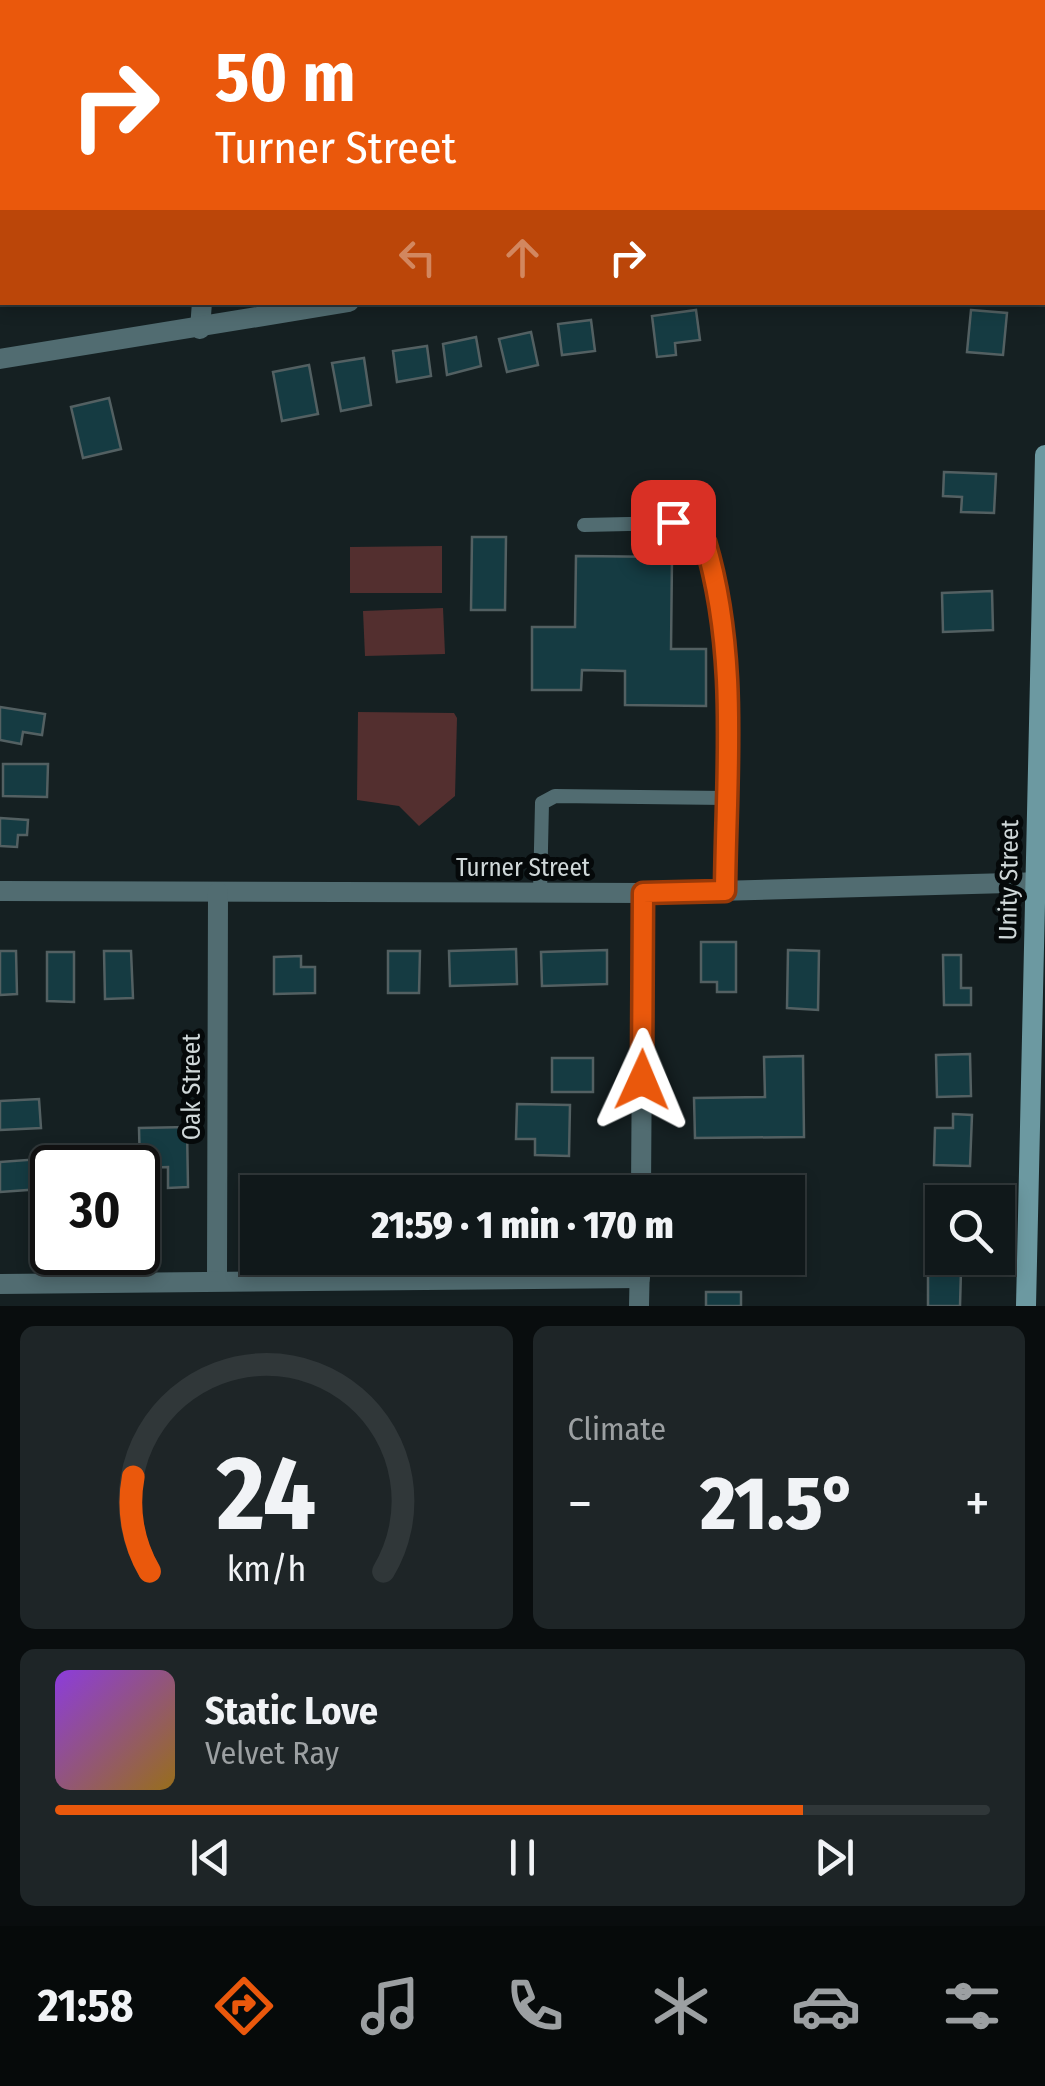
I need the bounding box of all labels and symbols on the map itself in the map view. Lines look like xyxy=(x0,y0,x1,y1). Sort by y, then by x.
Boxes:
pin xyxy=(631,480,716,565)
street label: Unity Street xyxy=(993,819,1025,941)
street label: Turner Street xyxy=(456,853,591,883)
position arrow xyxy=(590,1028,694,1132)
street label: Oak Street xyxy=(177,1033,207,1140)
speed limit sign: 30 xyxy=(30,1145,160,1275)

